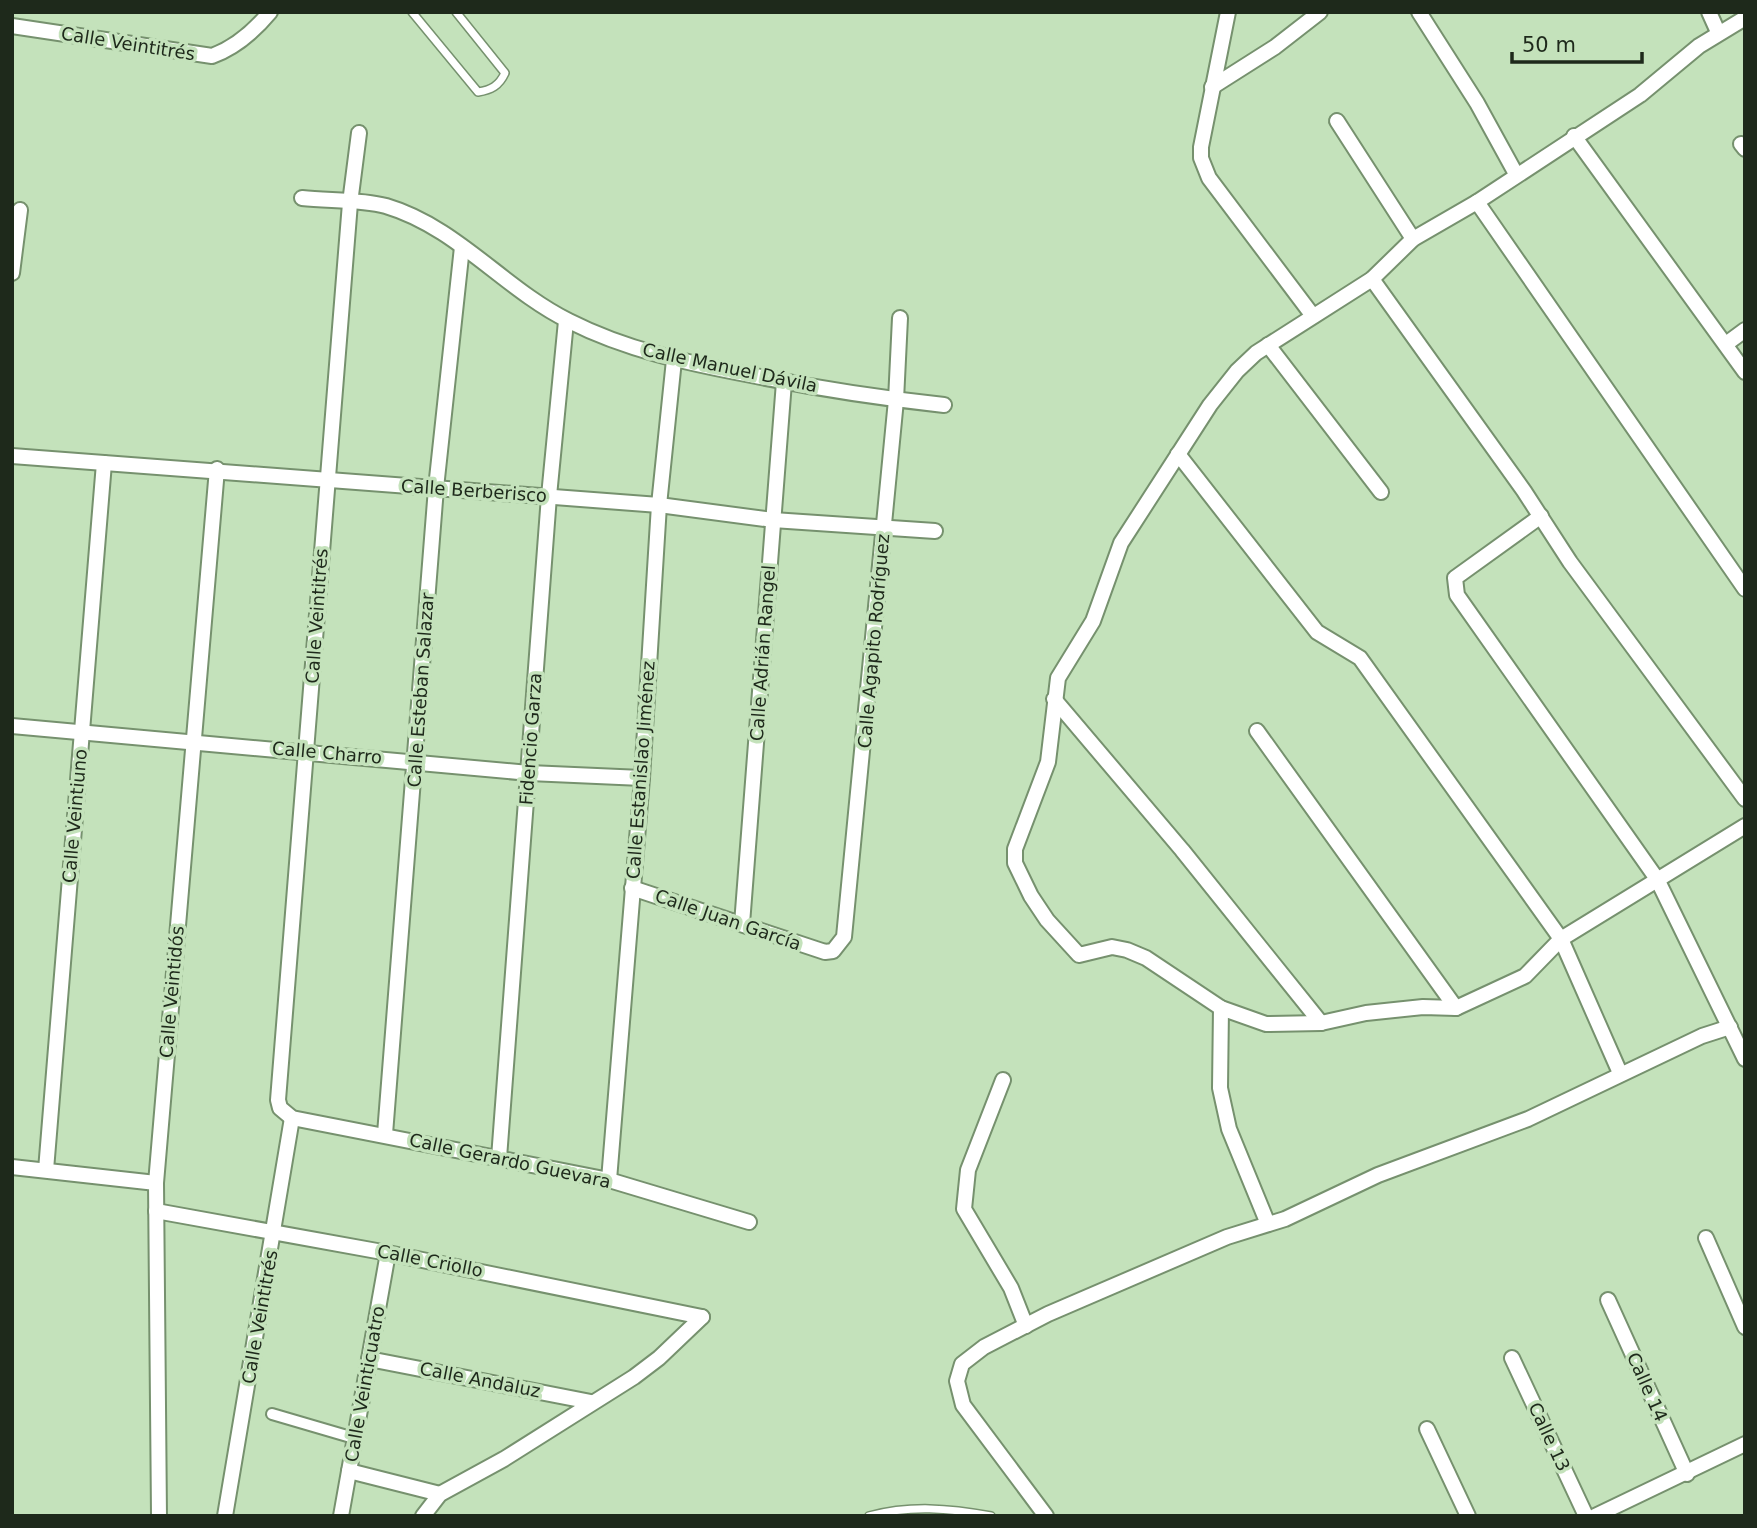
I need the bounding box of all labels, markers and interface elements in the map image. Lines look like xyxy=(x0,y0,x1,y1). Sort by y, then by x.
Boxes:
scale bar xyxy=(1512,21,1642,65)
street label: Calle Veintitrés xyxy=(60,23,197,64)
text: 50 m xyxy=(1522,33,1576,57)
street label: Calle Manuel Dávila xyxy=(641,339,819,396)
street label: Calle Berberisco xyxy=(400,475,548,506)
street label: Calle Agapito Rodríguez xyxy=(854,533,893,749)
street label: Calle Veintitrés xyxy=(301,548,332,684)
street label: Calle Adrián Rangel xyxy=(746,564,779,742)
street label: Calle Esteban Salazar xyxy=(403,591,438,788)
street label: Calle Estanislao Jiménez xyxy=(622,660,659,880)
street label: Fidencio Garza xyxy=(515,672,546,806)
street label: Calle Charro xyxy=(271,737,383,768)
street label: Calle Veintiuno xyxy=(58,748,91,884)
street label: Calle Juan García xyxy=(652,885,804,954)
street label: Calle Veintidós xyxy=(155,925,188,1059)
street label: Calle Gerardo Guevara xyxy=(407,1129,613,1192)
street label: Calle Criollo xyxy=(375,1240,485,1281)
street label: Calle Veintitrés xyxy=(237,1248,282,1385)
street label: Calle Veinticuatro xyxy=(340,1304,389,1464)
street label: Calle 14 xyxy=(1623,1349,1672,1425)
street label: Calle Andaluz xyxy=(418,1358,542,1401)
street label: Calle 13 xyxy=(1524,1399,1574,1474)

